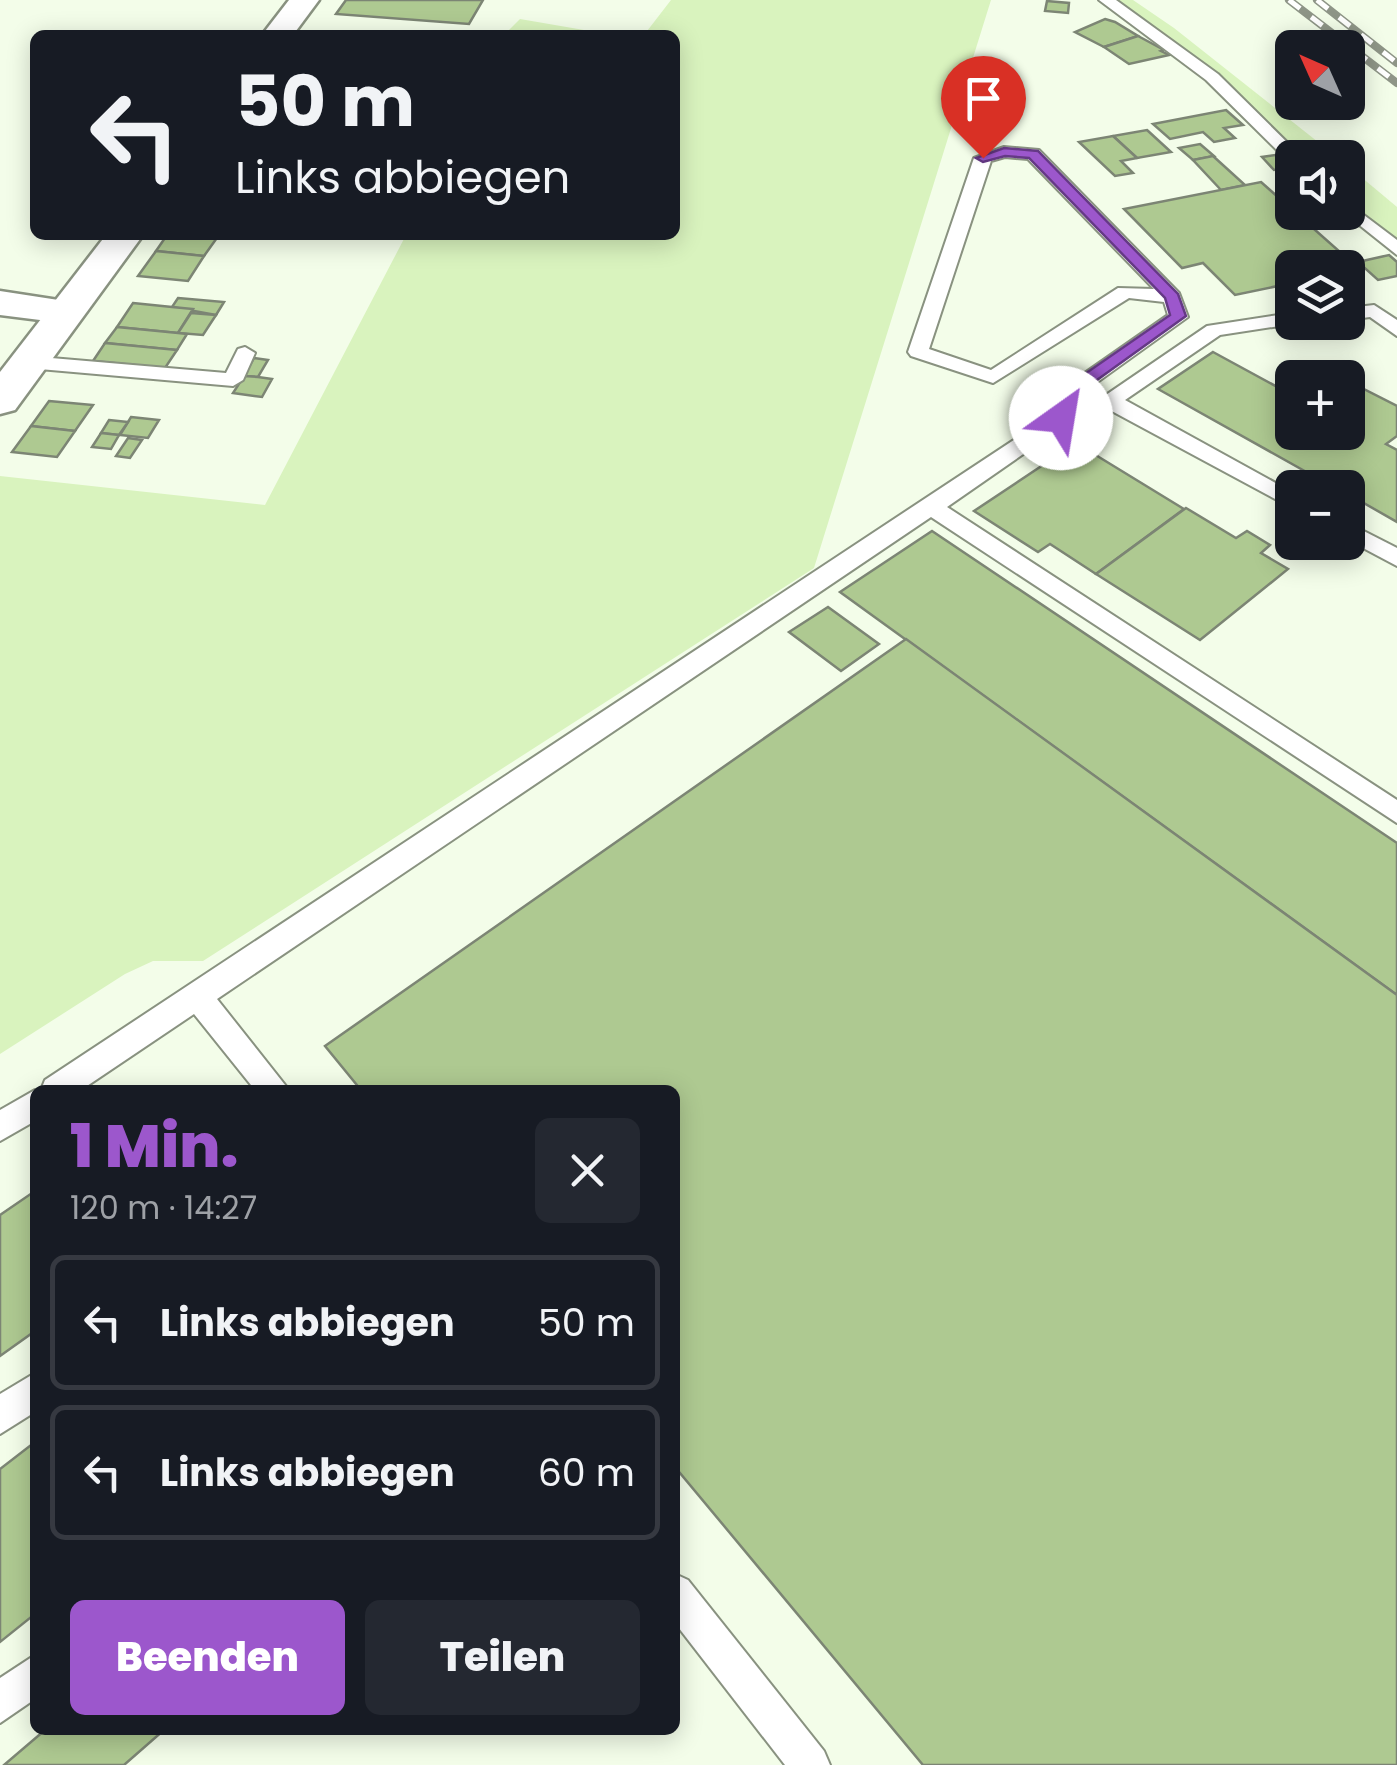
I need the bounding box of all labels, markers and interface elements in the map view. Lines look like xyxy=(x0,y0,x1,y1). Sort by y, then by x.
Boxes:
north arrow xyxy=(1275,30,1365,120)
map controls xyxy=(1275,30,1365,560)
text: 50 m xyxy=(235,52,415,151)
pin xyxy=(941,56,1026,159)
icon: left xyxy=(70,70,200,200)
icon: arrive xyxy=(956,71,1011,126)
button: sound xyxy=(1275,140,1365,230)
text: Links abbiegen xyxy=(235,146,570,209)
button: layers xyxy=(1275,250,1365,340)
button: + xyxy=(1275,360,1365,450)
position arrow xyxy=(1009,366,1113,470)
button: − xyxy=(1275,470,1365,560)
text: 1 Min. xyxy=(70,1104,238,1188)
button: close xyxy=(535,1118,640,1223)
text: 120 m · 14:27 xyxy=(70,1185,257,1230)
icon: left xyxy=(75,1295,130,1350)
text: Links abbiegen xyxy=(160,1296,455,1349)
text: 50 m xyxy=(538,1296,635,1349)
icon: left xyxy=(75,1445,130,1500)
text: Links abbiegen xyxy=(160,1446,455,1499)
text: 60 m xyxy=(538,1446,635,1499)
button: Beenden xyxy=(70,1600,345,1715)
button: Teilen xyxy=(365,1600,640,1715)

